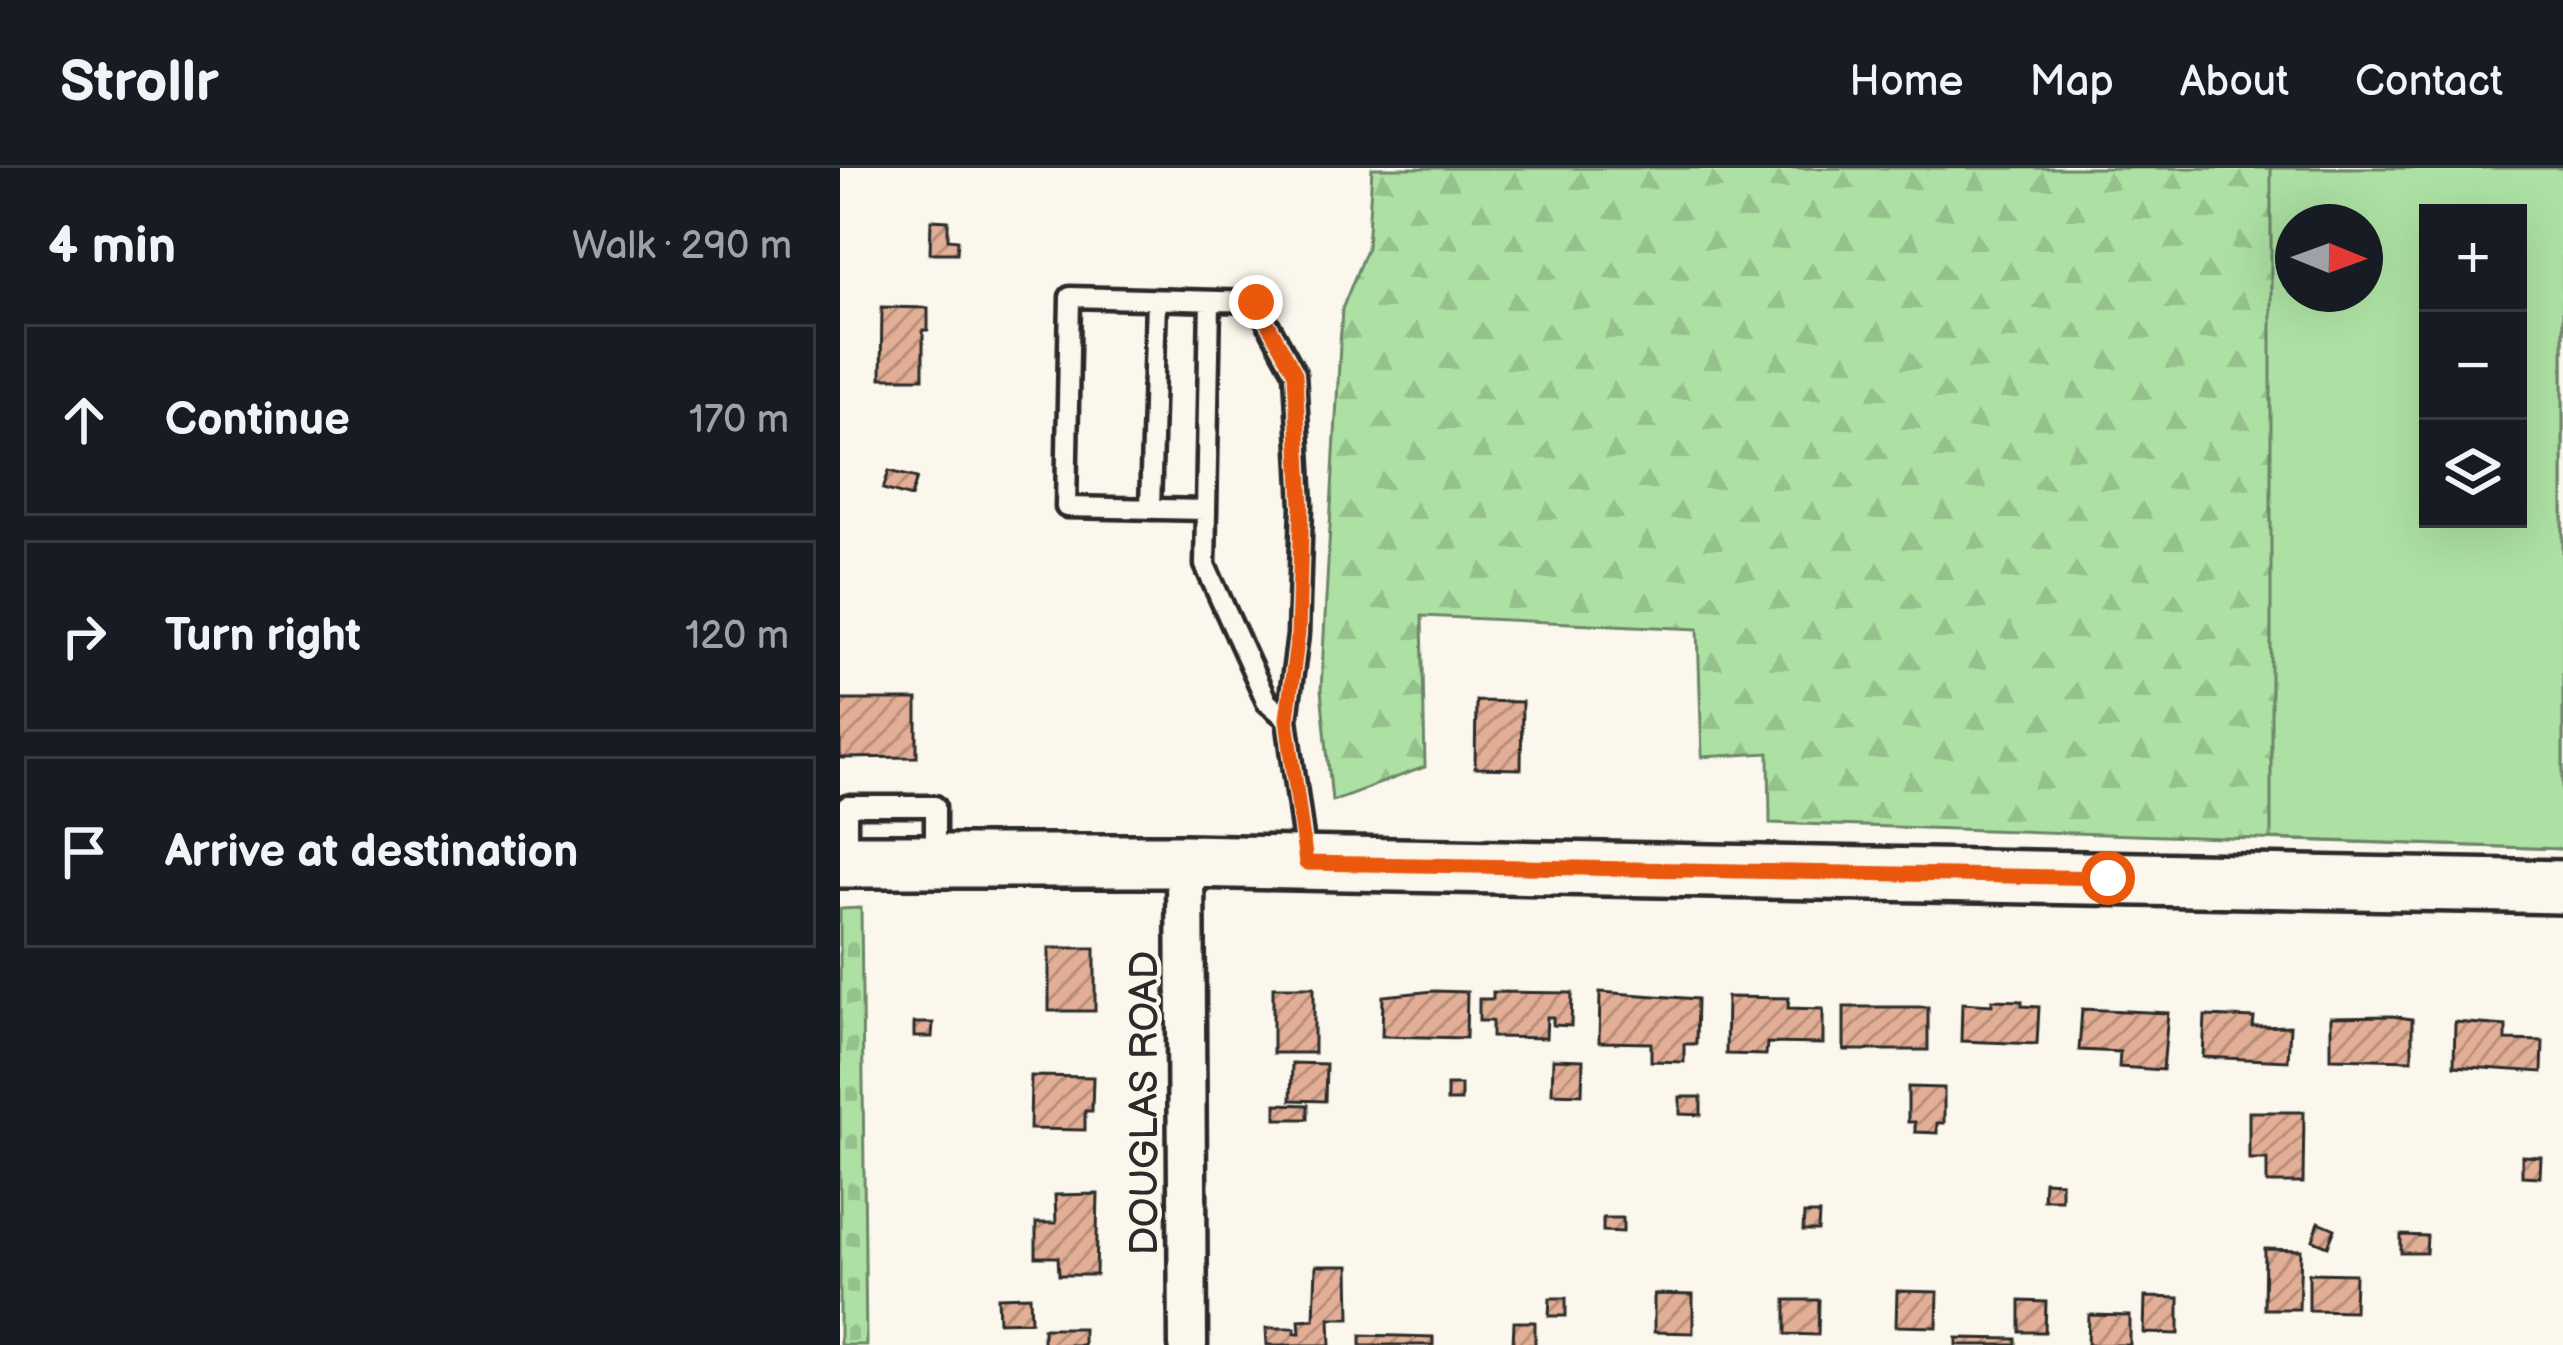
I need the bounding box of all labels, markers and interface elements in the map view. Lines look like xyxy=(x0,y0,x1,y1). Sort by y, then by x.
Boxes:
text: Strollr xyxy=(60,49,219,117)
text: Home xyxy=(1849,57,1964,108)
text: Map xyxy=(2030,57,2114,108)
text: About xyxy=(2180,57,2289,108)
text: Contact xyxy=(2355,57,2503,108)
north arrow xyxy=(2275,204,2383,312)
map controls xyxy=(2419,204,2527,528)
button: + xyxy=(2419,204,2527,312)
text: 4 min xyxy=(48,216,176,277)
text: Walk · 290 m xyxy=(572,223,792,270)
route end xyxy=(1229,275,1283,329)
button: − xyxy=(2419,312,2527,420)
icon: ahead xyxy=(51,387,117,453)
text: Continue xyxy=(165,393,350,448)
text: 170 m xyxy=(689,397,789,444)
button: layers xyxy=(2419,420,2527,528)
icon: right xyxy=(51,603,117,669)
text: Turn right xyxy=(165,609,361,664)
text: 120 m xyxy=(685,613,789,660)
icon: arrive xyxy=(51,819,117,885)
text: Arrive at destination xyxy=(165,825,578,880)
route start xyxy=(2081,851,2135,905)
street label: DOUGLAS ROAD xyxy=(1122,951,1169,1255)

